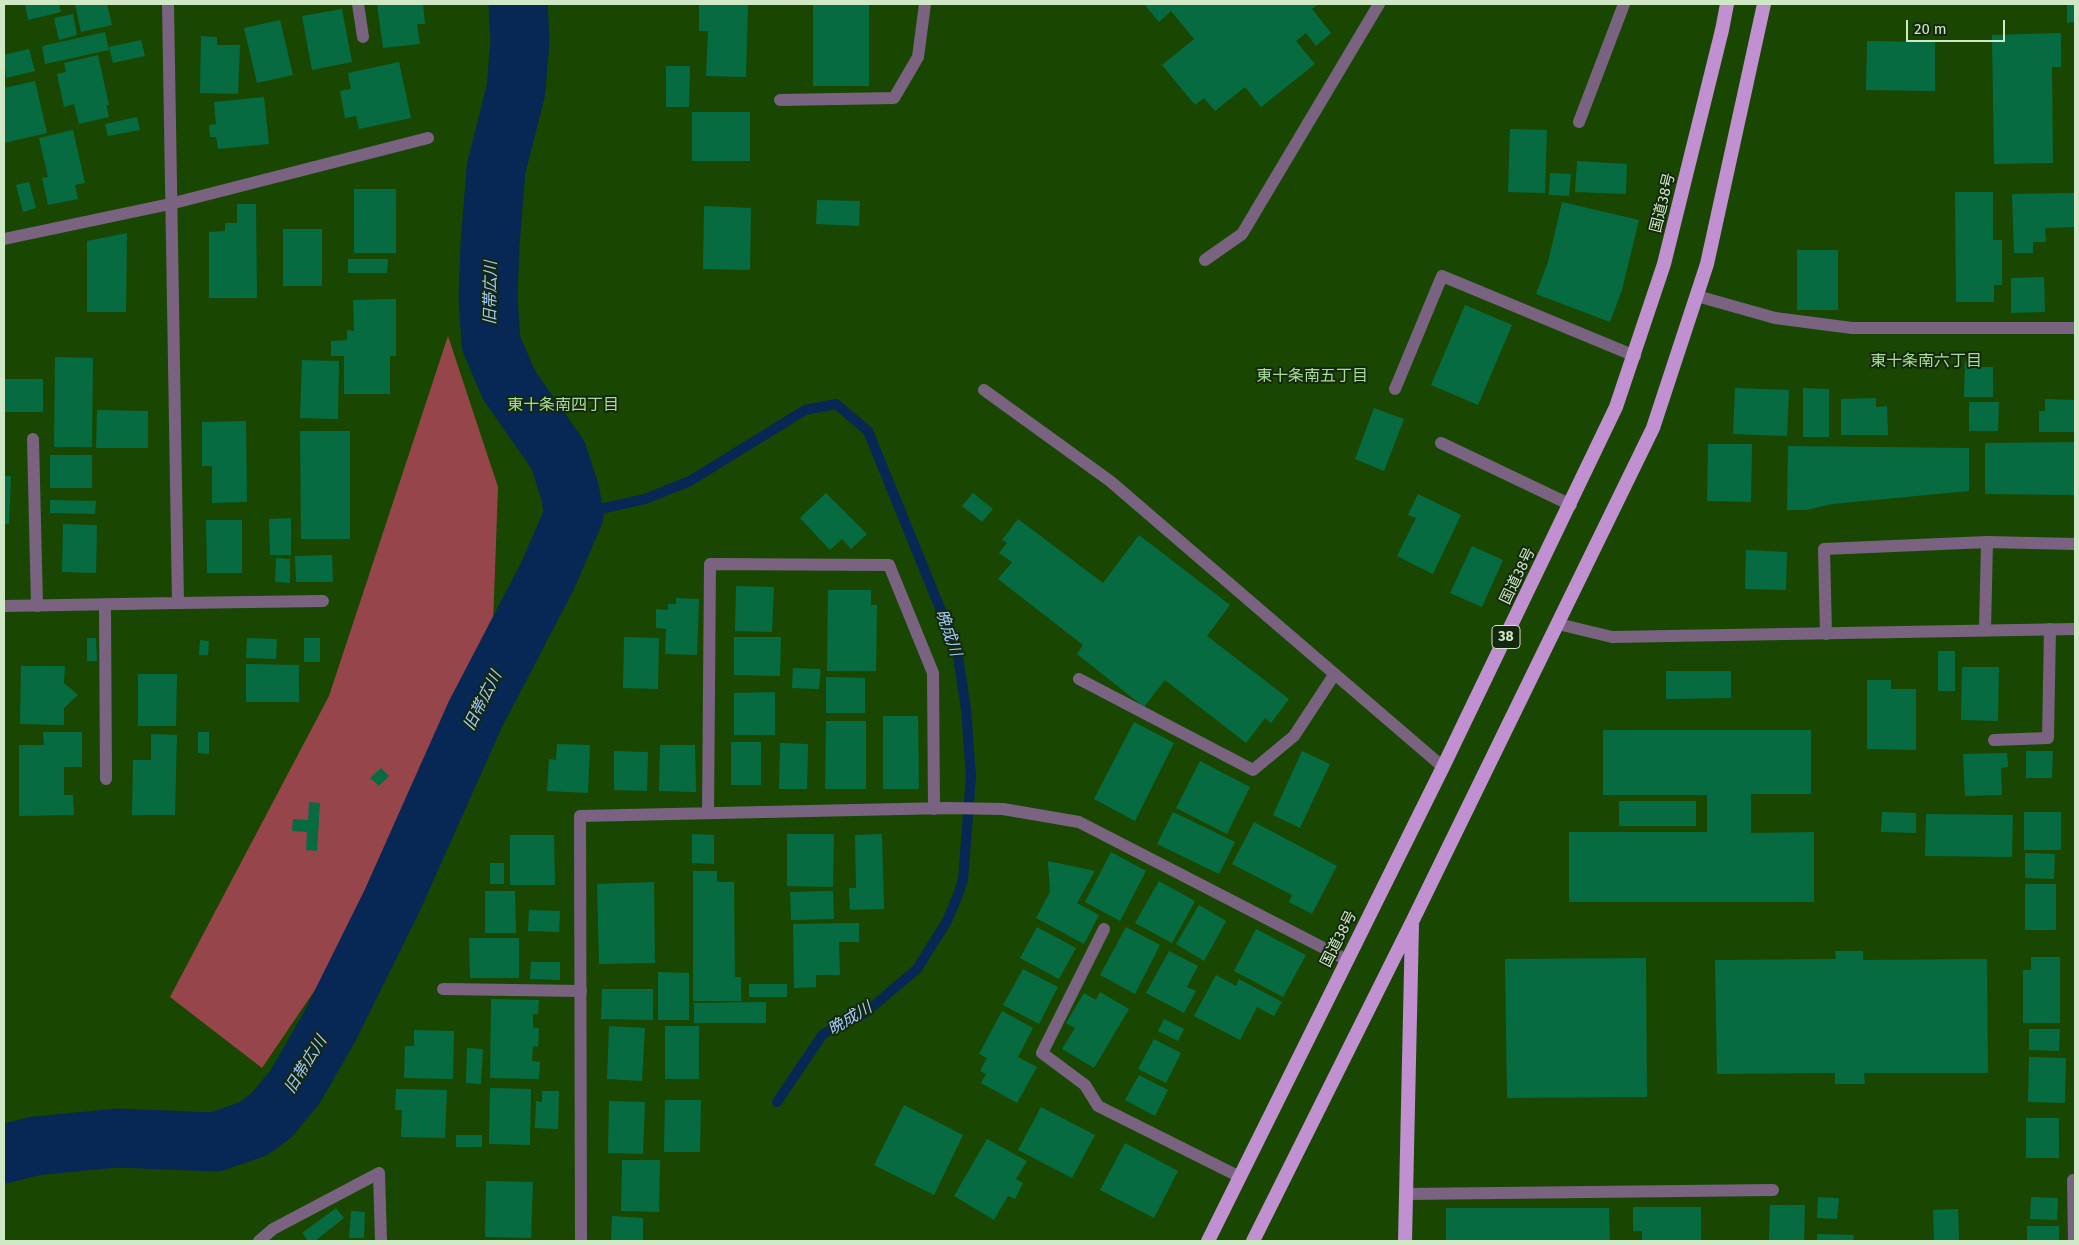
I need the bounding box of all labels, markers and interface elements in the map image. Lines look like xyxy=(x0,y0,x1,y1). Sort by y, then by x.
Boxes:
scale bar xyxy=(1909,10,2008,42)
text: 20 m xyxy=(1914,20,1947,38)
street label: 国道38号 xyxy=(1647,171,1679,235)
water label: 旧帯広川 xyxy=(481,261,501,325)
district label: 東十条南六丁目 xyxy=(1870,352,1982,372)
district label: 東十条南五丁目 xyxy=(1256,367,1368,387)
district label: 東十条南四丁目 xyxy=(507,396,619,416)
street label: 国道38号 xyxy=(1497,545,1539,607)
water label: 晩成川 xyxy=(931,607,965,659)
road number: 38 xyxy=(1492,626,1520,649)
water label: 旧帯広川 xyxy=(460,668,506,734)
street label: 国道38号 xyxy=(1317,908,1361,970)
water label: 晩成川 xyxy=(824,998,876,1040)
water label: 旧帯広川 xyxy=(281,1033,331,1097)

